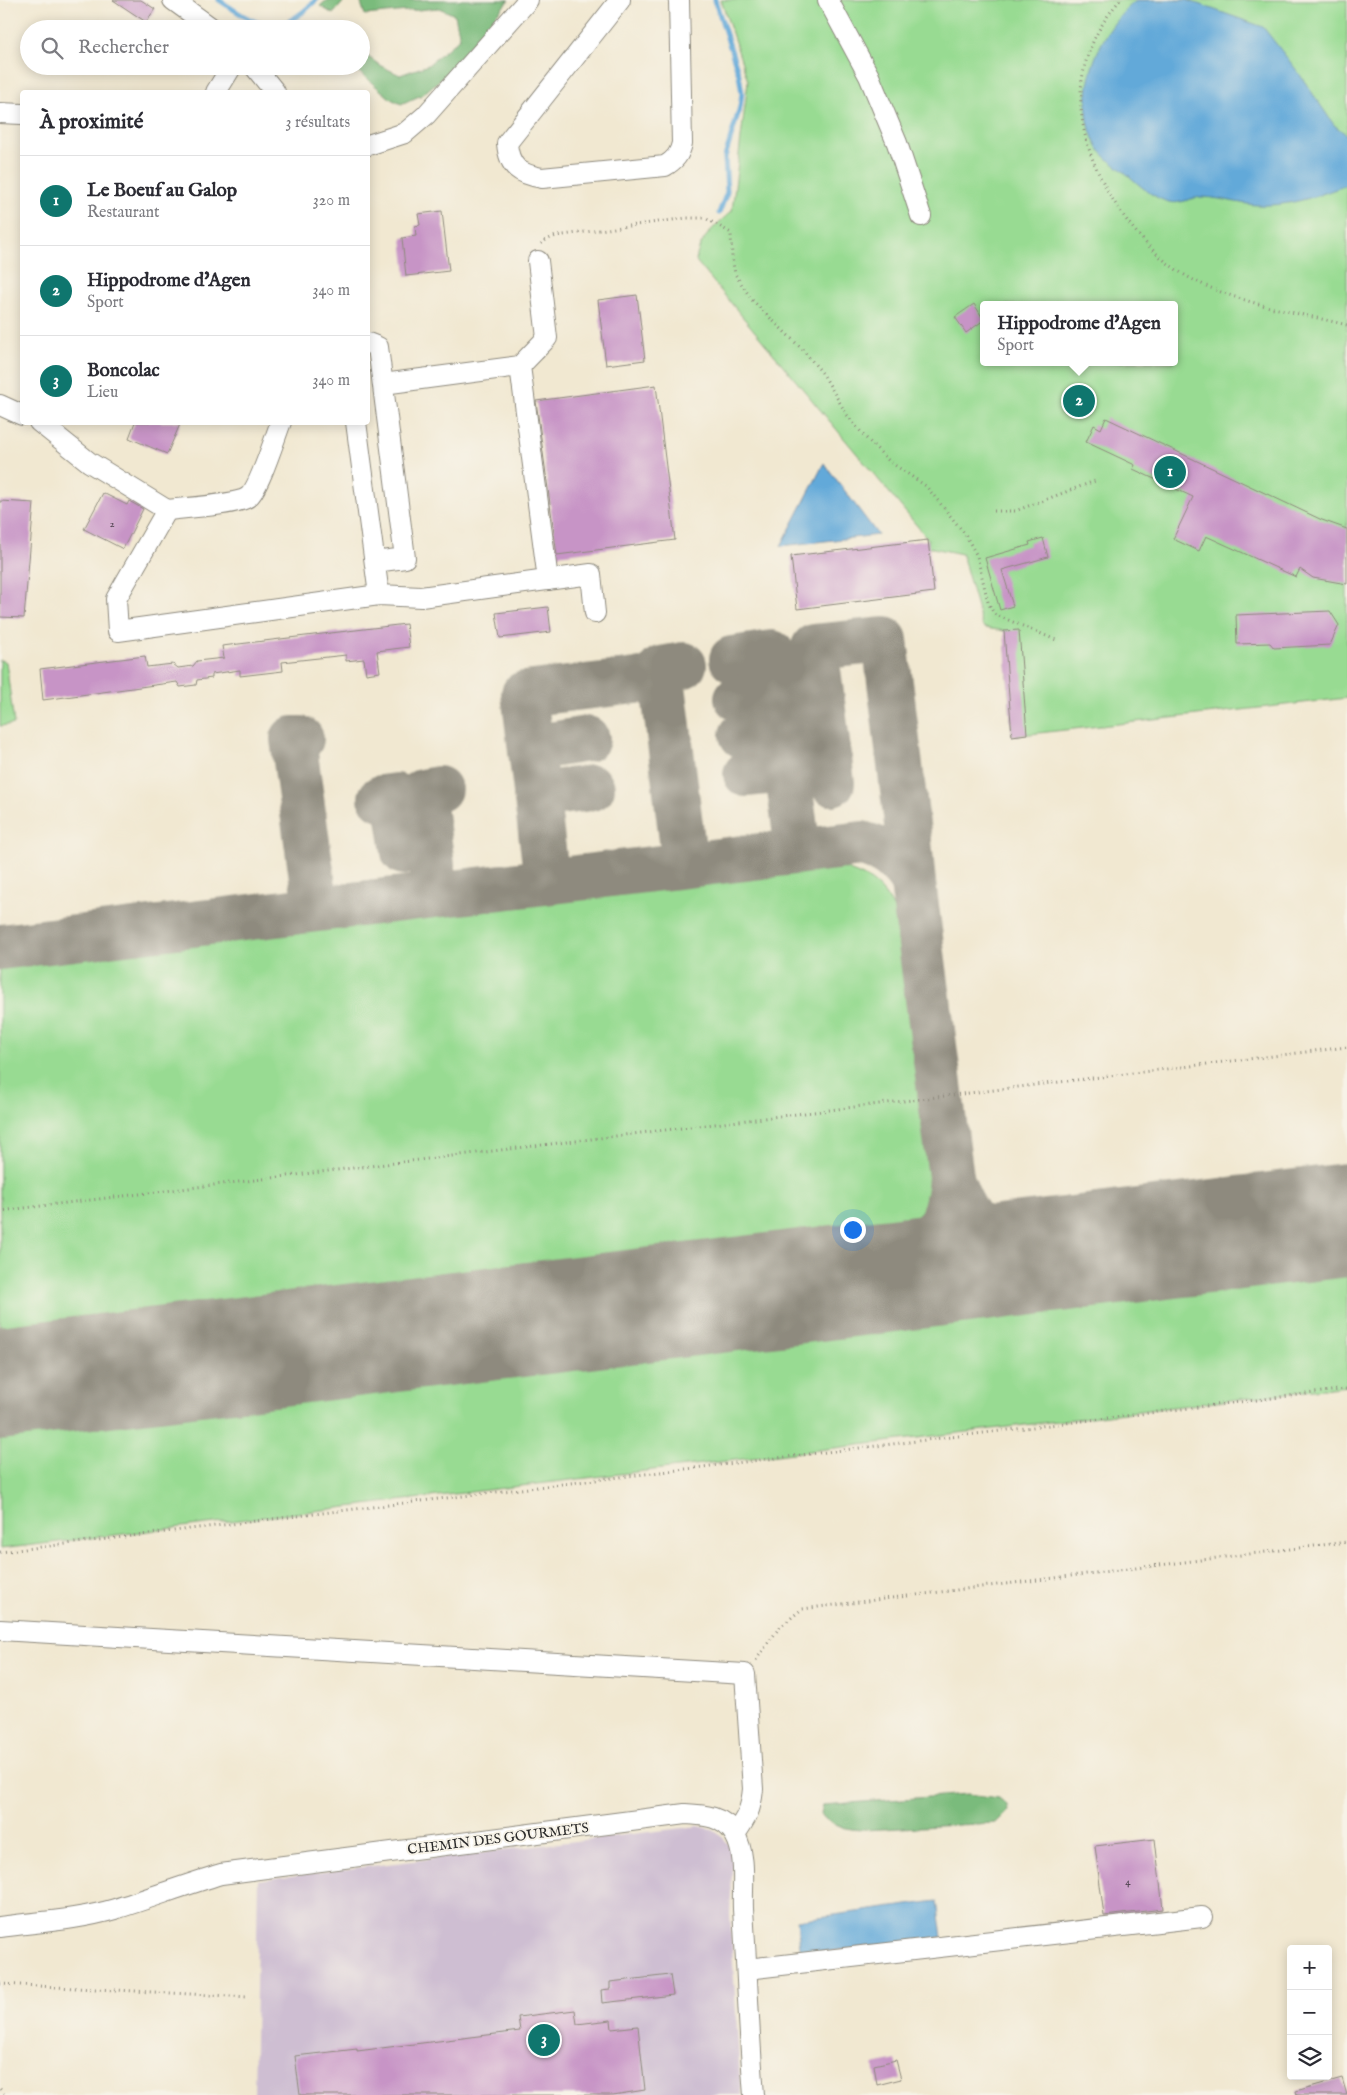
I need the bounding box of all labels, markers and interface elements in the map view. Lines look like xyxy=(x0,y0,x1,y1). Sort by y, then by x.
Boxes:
search box xyxy=(20,20,370,75)
icon: search xyxy=(38,34,66,62)
text: Rechercher xyxy=(78,36,169,60)
text: À proximité xyxy=(40,109,143,136)
text: 3 résultats xyxy=(285,113,350,133)
text: Le Boeuf au Galop xyxy=(87,179,237,203)
text: 1 xyxy=(53,191,59,211)
text: 320 m xyxy=(313,191,350,211)
text: Restaurant xyxy=(87,203,160,223)
text: Hippodrome d'Agen xyxy=(87,269,251,293)
text: 2 xyxy=(52,281,60,301)
text: 340 m xyxy=(312,281,350,301)
text: Sport xyxy=(87,293,124,313)
popup xyxy=(980,301,1178,366)
text: Hippodrome d'Agen xyxy=(997,312,1161,336)
text: Sport xyxy=(997,336,1034,356)
text: Boncolac xyxy=(87,359,160,383)
text: 3 xyxy=(53,371,59,391)
text: 340 m xyxy=(312,371,350,391)
pin: 2 xyxy=(1063,382,1095,420)
text: Lieu xyxy=(87,383,118,403)
pin: 1 xyxy=(1154,453,1186,491)
house number: 2 xyxy=(109,517,115,531)
your location xyxy=(840,1217,866,1243)
street label: CHEMIN DES GOURMETS xyxy=(407,1819,590,1859)
house number: 4 xyxy=(1125,1875,1131,1889)
map controls xyxy=(1287,1945,1332,2080)
button: + xyxy=(1287,1945,1332,1990)
button: − xyxy=(1287,1990,1332,2035)
pin: 3 xyxy=(528,2021,560,2059)
button: layers xyxy=(1287,2035,1332,2080)

